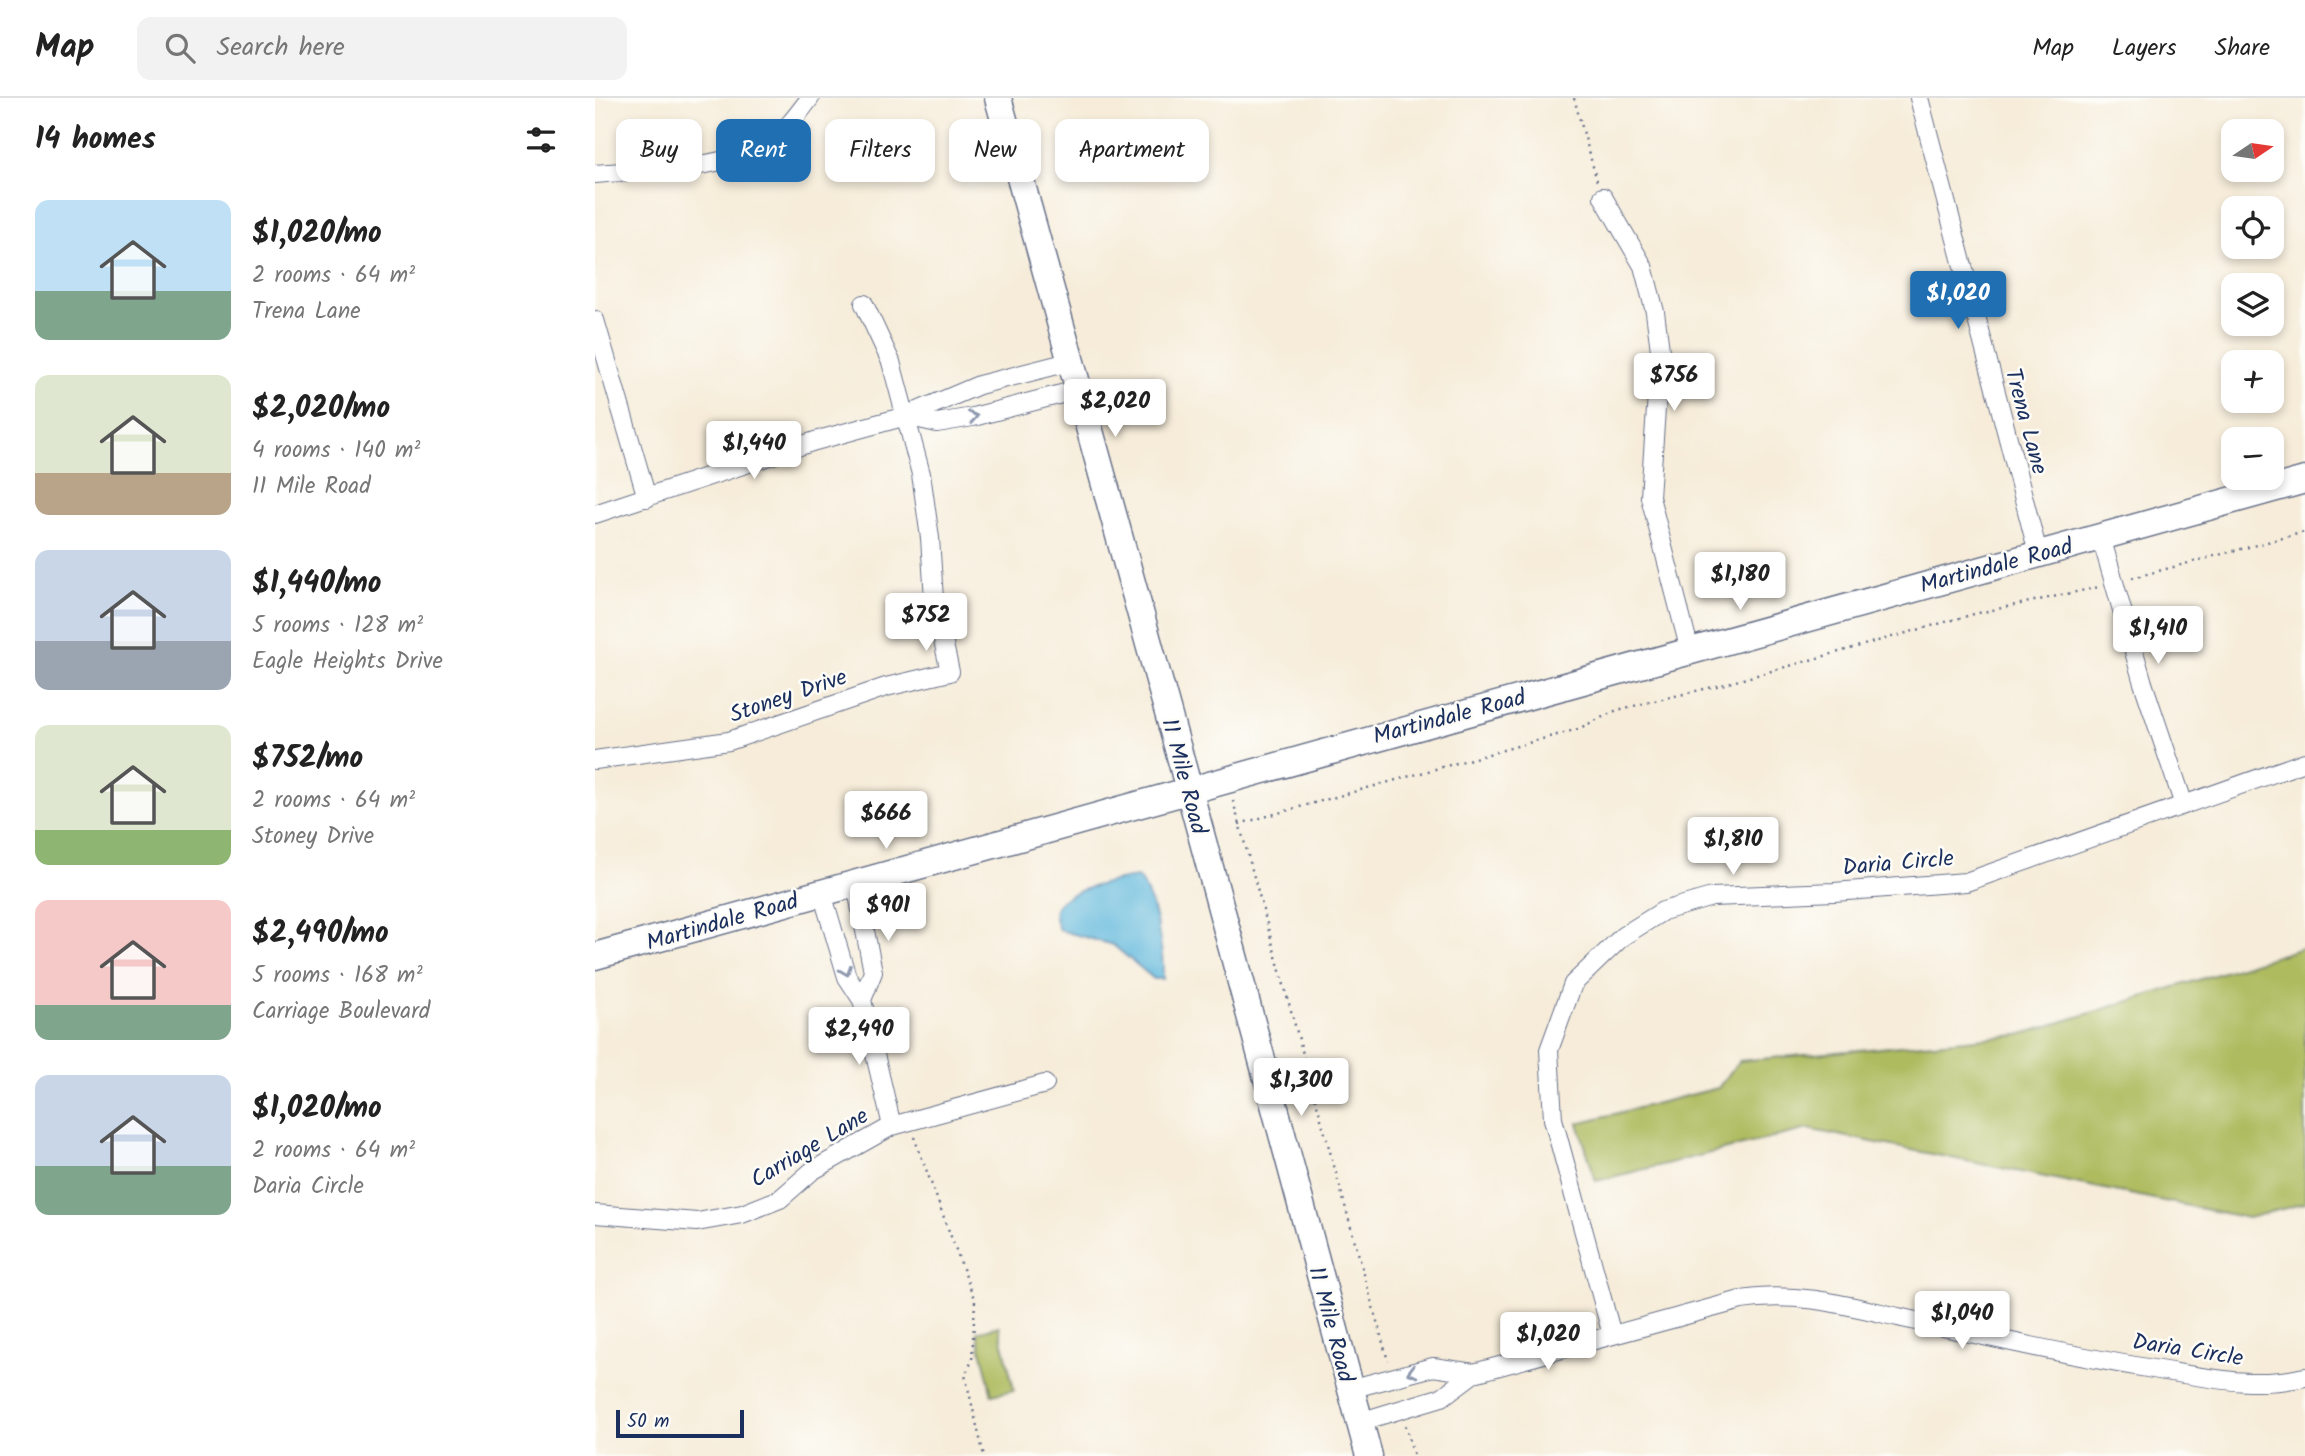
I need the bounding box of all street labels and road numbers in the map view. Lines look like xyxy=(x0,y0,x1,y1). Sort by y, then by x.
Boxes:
street label: Trena Lane xyxy=(1994,364,2056,479)
street label: Martindale Road xyxy=(1916,529,2077,605)
street label: Stoney Drive xyxy=(725,660,852,734)
street label: Martindale Road xyxy=(1369,680,1530,756)
street label: 11 Mile Road xyxy=(1150,715,1216,839)
street label: Daria Circle xyxy=(1841,841,1955,887)
street label: Martindale Road xyxy=(642,884,803,962)
street label: Carriage Lane xyxy=(744,1099,876,1198)
street label: 11 Mile Road xyxy=(1297,1263,1363,1387)
street label: Daria Circle xyxy=(2130,1324,2246,1377)

